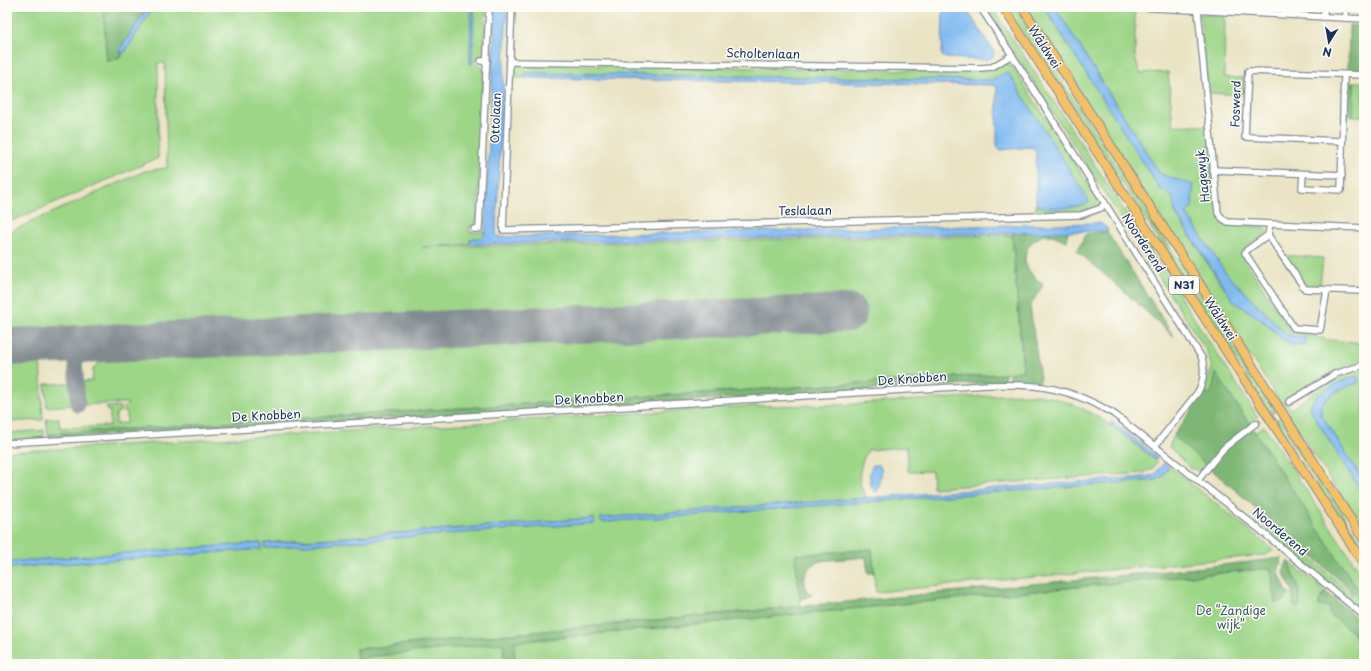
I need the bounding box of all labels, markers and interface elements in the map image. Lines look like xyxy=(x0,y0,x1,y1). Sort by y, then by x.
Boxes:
street label: Wâldwei xyxy=(1024,21,1066,72)
north arrow xyxy=(1309,22,1349,62)
street label: Scholtenlaan xyxy=(726,43,800,63)
text: N xyxy=(1321,43,1333,61)
street label: Foswerd xyxy=(1225,80,1245,128)
street label: Ottolaan xyxy=(485,92,505,144)
street label: Hagewyk xyxy=(1190,149,1214,204)
street label: Teslalaan xyxy=(778,201,832,219)
street label: Noorderend xyxy=(1118,209,1170,276)
road number: N31 xyxy=(1169,276,1199,294)
street label: Wâldwei xyxy=(1200,293,1242,344)
street label: De Knobben xyxy=(876,367,947,389)
street label: De Knobben xyxy=(554,387,624,409)
street label: De Knobben xyxy=(231,404,301,426)
street label: Noorderend xyxy=(1249,503,1312,560)
park label: De “Zandige wijk” xyxy=(1196,601,1266,633)

